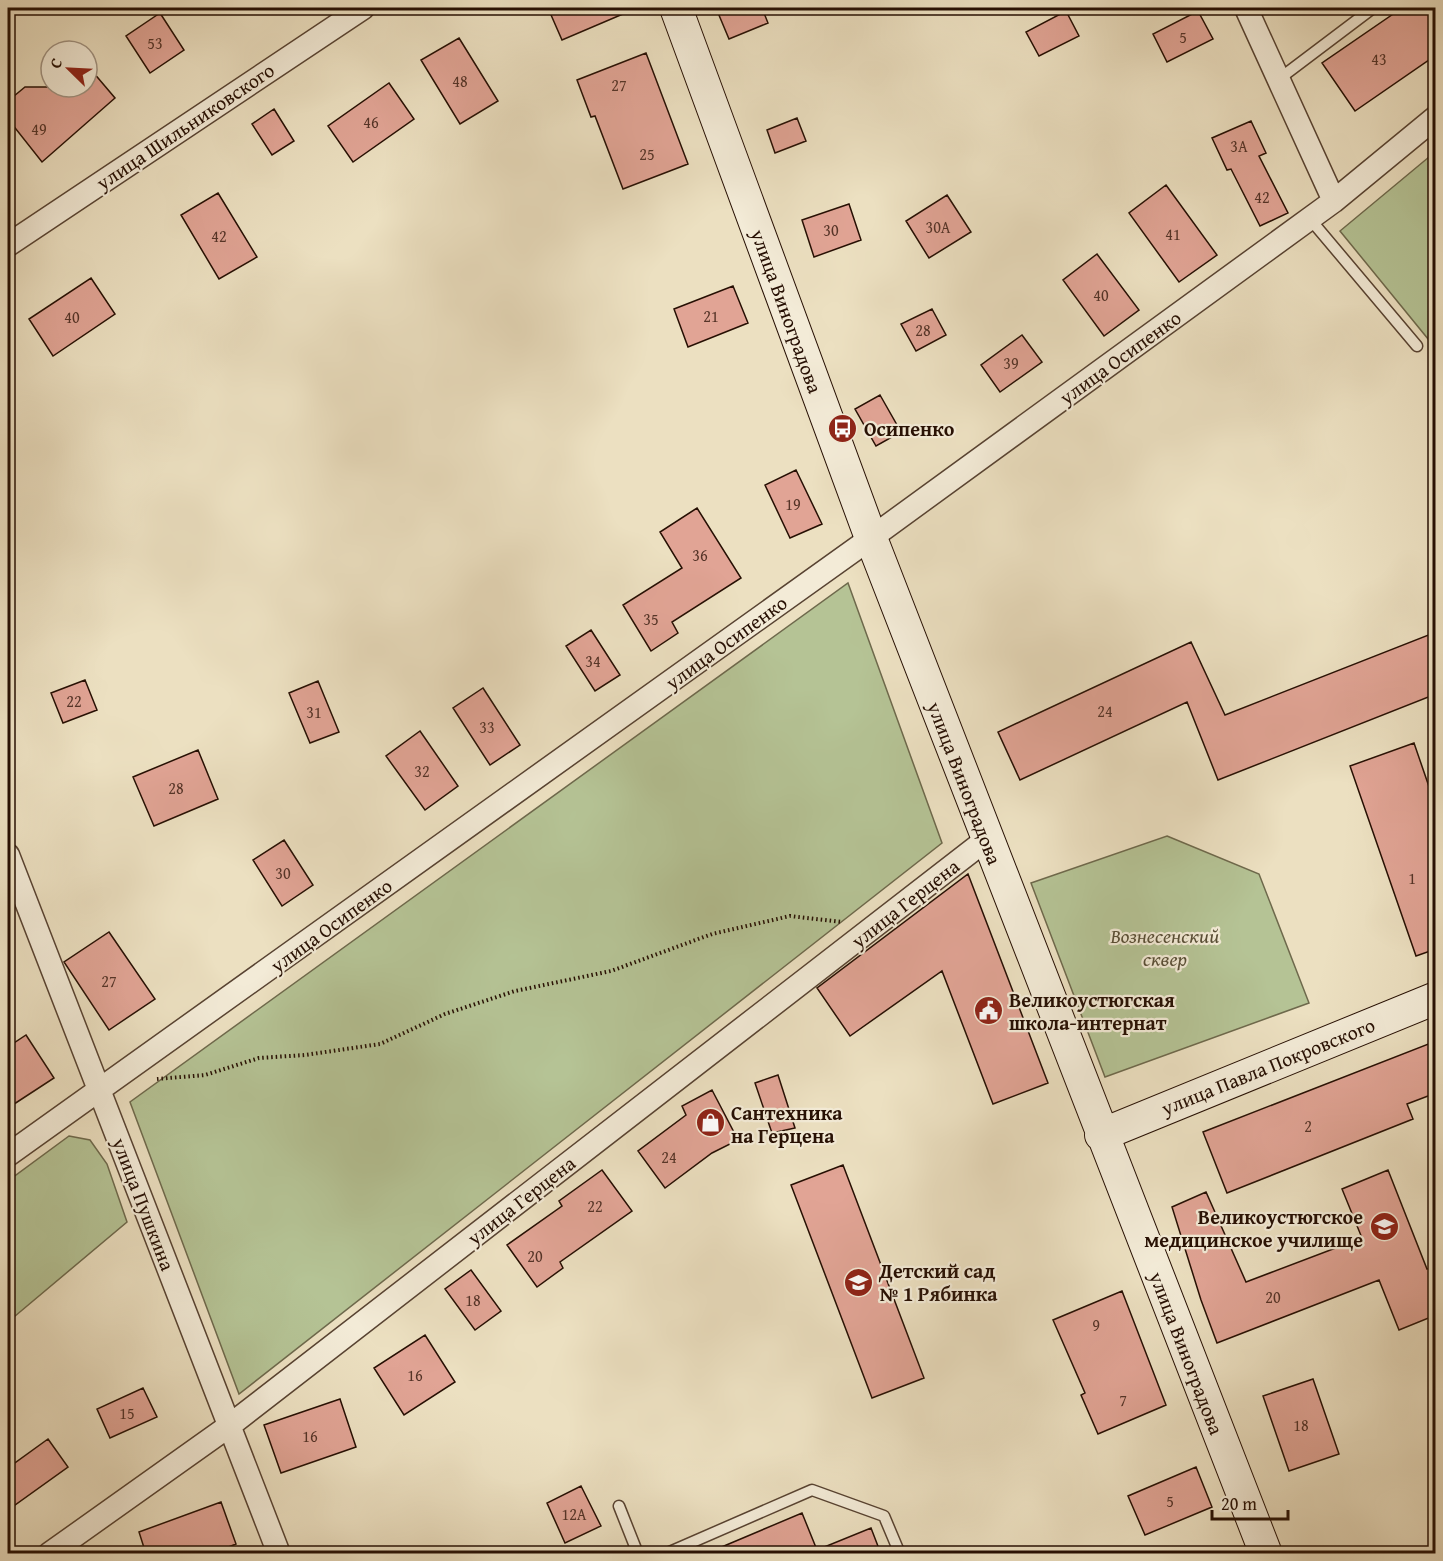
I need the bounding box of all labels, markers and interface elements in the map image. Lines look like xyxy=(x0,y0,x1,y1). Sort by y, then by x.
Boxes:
house number: 5 xyxy=(1179,25,1187,49)
house number: 53 xyxy=(147,31,163,55)
north arrow xyxy=(39,39,99,99)
house number: 43 xyxy=(1371,47,1387,71)
text: С xyxy=(42,54,68,72)
street label: улица Шильниковского xyxy=(89,55,280,197)
house number: 48 xyxy=(452,69,468,93)
house number: 27 xyxy=(611,73,627,97)
house number: 46 xyxy=(363,110,379,134)
house number: 49 xyxy=(31,117,47,141)
house number: 3А xyxy=(1230,134,1248,158)
house number: 25 xyxy=(639,142,655,166)
house number: 42 xyxy=(1254,185,1270,209)
house number: 30А xyxy=(925,215,951,239)
house number: 30 xyxy=(823,218,839,242)
house number: 41 xyxy=(1165,222,1181,246)
house number: 42 xyxy=(211,224,227,248)
street label: улица Виноградова xyxy=(744,224,830,397)
house number: 40 xyxy=(1093,283,1109,307)
street label: улица Осипенко xyxy=(1052,303,1187,412)
house number: 21 xyxy=(703,304,719,328)
house number: 40 xyxy=(64,305,80,329)
house number: 28 xyxy=(915,318,931,342)
house number: 39 xyxy=(1003,351,1019,375)
bus stop icon: Осипенко xyxy=(827,412,859,444)
place label: Осипенко xyxy=(864,414,955,443)
house number: 19 xyxy=(785,492,801,516)
house number: 36 xyxy=(692,543,708,567)
street label: улица Осипенко xyxy=(658,588,793,697)
house number: 35 xyxy=(643,607,659,631)
house number: 34 xyxy=(585,649,601,673)
house number: 22 xyxy=(66,689,82,713)
street label: улица Виноградова xyxy=(920,696,1010,869)
house number: 24 xyxy=(1097,699,1113,723)
house number: 31 xyxy=(306,700,322,724)
house number: 33 xyxy=(479,715,495,739)
house number: 32 xyxy=(414,759,430,783)
house number: 28 xyxy=(168,776,184,800)
street label: улица Герцена xyxy=(844,851,966,955)
house number: 30 xyxy=(275,861,291,885)
house number: 1 xyxy=(1408,866,1416,890)
street label: улица Осипенко xyxy=(263,871,398,980)
park label: Вознесенский сквер xyxy=(1109,921,1220,973)
house number: 27 xyxy=(101,969,117,993)
place label: Великоустюгская школа-интернат xyxy=(1009,985,1175,1037)
public building icon: Великоустюгская школа-интернат xyxy=(972,994,1004,1026)
street label: улица Павла Покровского xyxy=(1156,1010,1379,1123)
place label: Сантехника на Герцена xyxy=(731,1098,843,1150)
shop icon: Сантехника на Герцена xyxy=(694,1107,726,1139)
house number: 2 xyxy=(1304,1114,1312,1138)
street label: улица Пушкина xyxy=(105,1132,183,1275)
house number: 24 xyxy=(661,1145,677,1169)
street label: улица Герцена xyxy=(460,1148,582,1252)
house number: 22 xyxy=(587,1194,603,1218)
place label: Великоустюгское медицинское училище xyxy=(1144,1202,1363,1254)
school or university icon: Великоустюгское медицинское училище xyxy=(1368,1211,1400,1243)
house number: 20 xyxy=(527,1244,543,1268)
place label: Детский сад № 1 Рябинка xyxy=(878,1256,998,1308)
school or university icon: Детский сад № 1 Рябинка xyxy=(842,1266,874,1298)
street label: улица Виноградова xyxy=(1142,1266,1232,1439)
house number: 20 xyxy=(1265,1285,1281,1309)
house number: 18 xyxy=(465,1288,481,1312)
house number: 9 xyxy=(1092,1313,1100,1337)
house number: 16 xyxy=(407,1363,423,1387)
house number: 7 xyxy=(1119,1388,1127,1412)
house number: 15 xyxy=(119,1401,135,1425)
house number: 18 xyxy=(1293,1413,1309,1437)
house number: 16 xyxy=(302,1424,318,1448)
scale bar xyxy=(1212,1483,1288,1521)
house number: 5 xyxy=(1166,1489,1174,1513)
text: 20 m xyxy=(1221,1490,1257,1517)
house number: 12А xyxy=(561,1502,587,1526)

